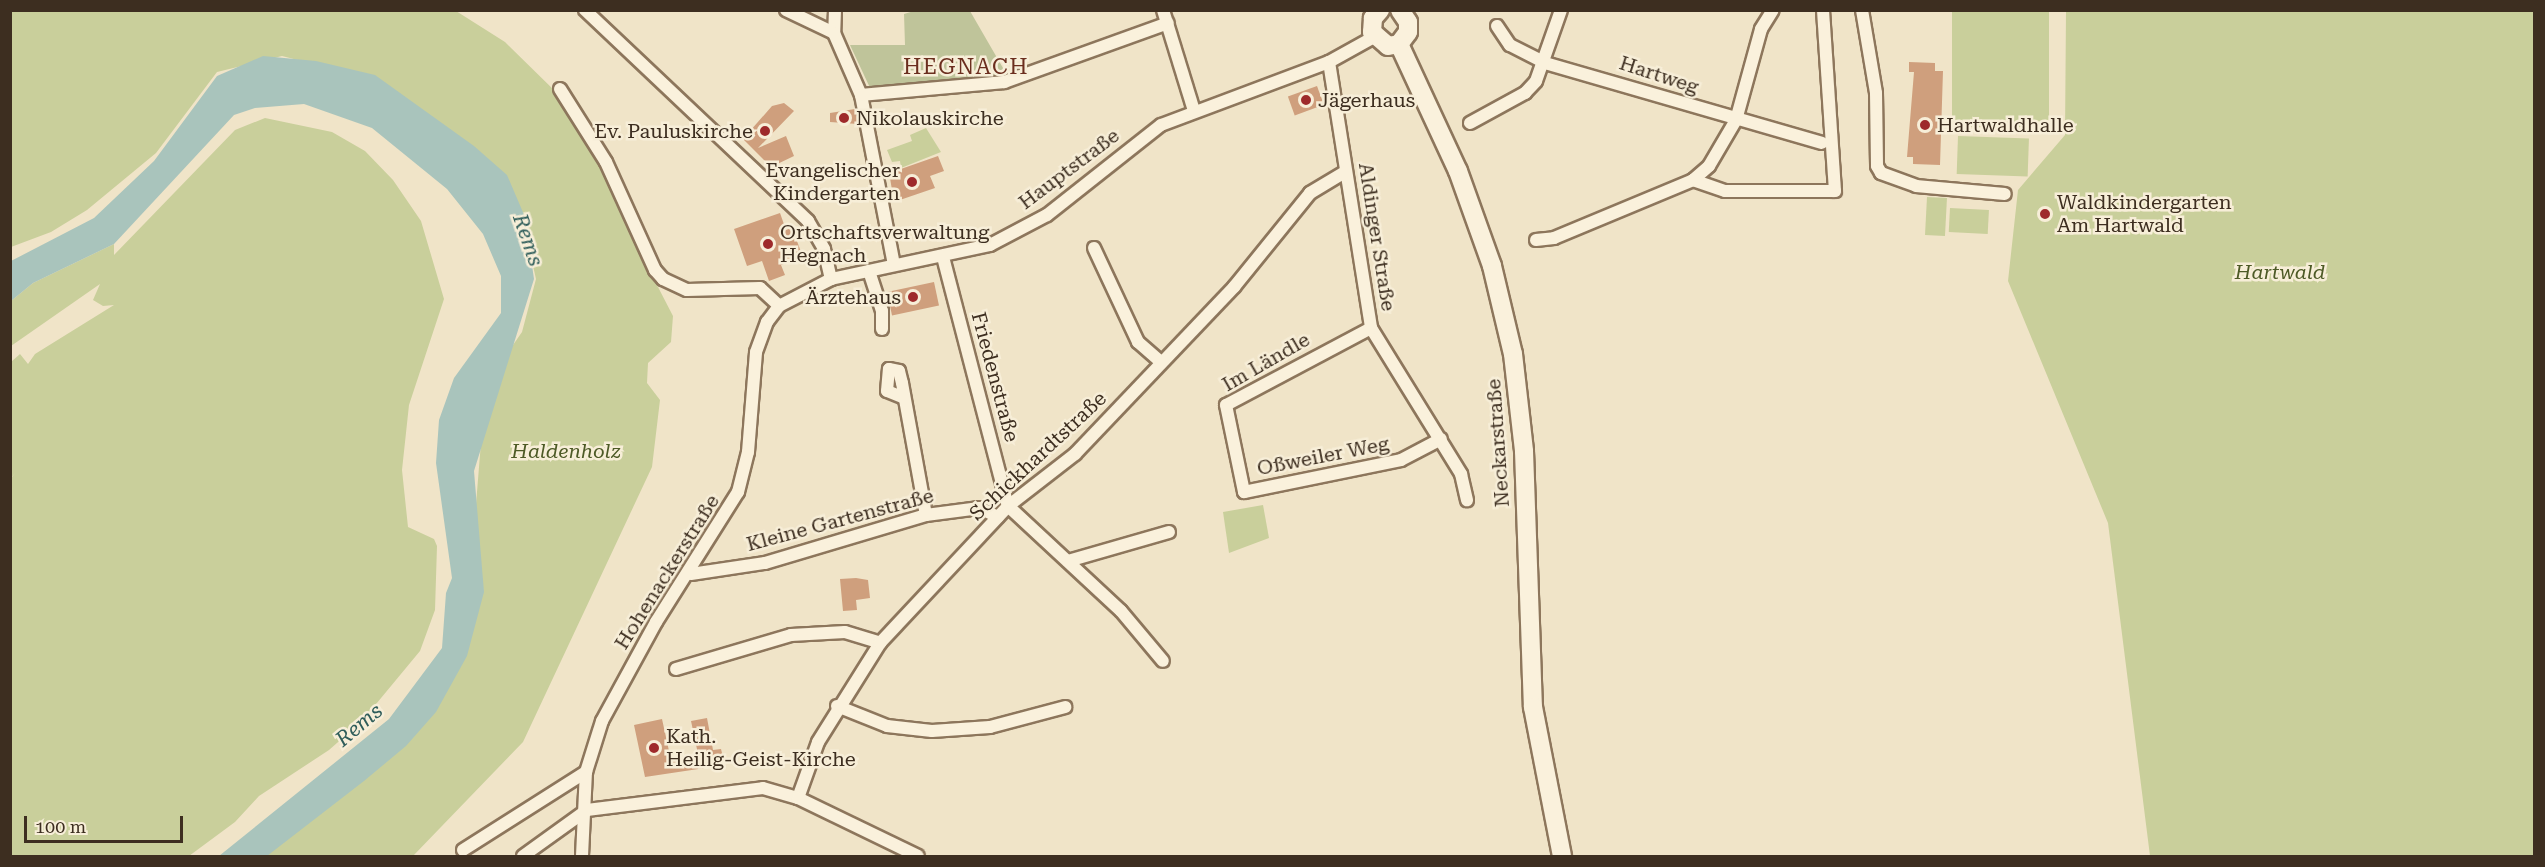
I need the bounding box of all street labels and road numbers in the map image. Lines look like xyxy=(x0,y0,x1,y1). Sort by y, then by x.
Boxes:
street label: Hartweg xyxy=(1616,51,1702,99)
street label: Hauptstraße xyxy=(1014,123,1124,215)
street label: Aldinger Straße xyxy=(1353,161,1401,313)
street label: Friedenstraße xyxy=(966,309,1024,445)
street label: Im Ländle xyxy=(1218,327,1314,397)
street label: Neckarstraße xyxy=(1482,378,1514,508)
street label: Schickhardtstraße xyxy=(965,387,1111,525)
street label: Oßweiler Weg xyxy=(1255,431,1391,481)
street label: Kleine Gartenstraße xyxy=(744,483,936,557)
street label: Hohenackerstraße xyxy=(610,490,724,654)

